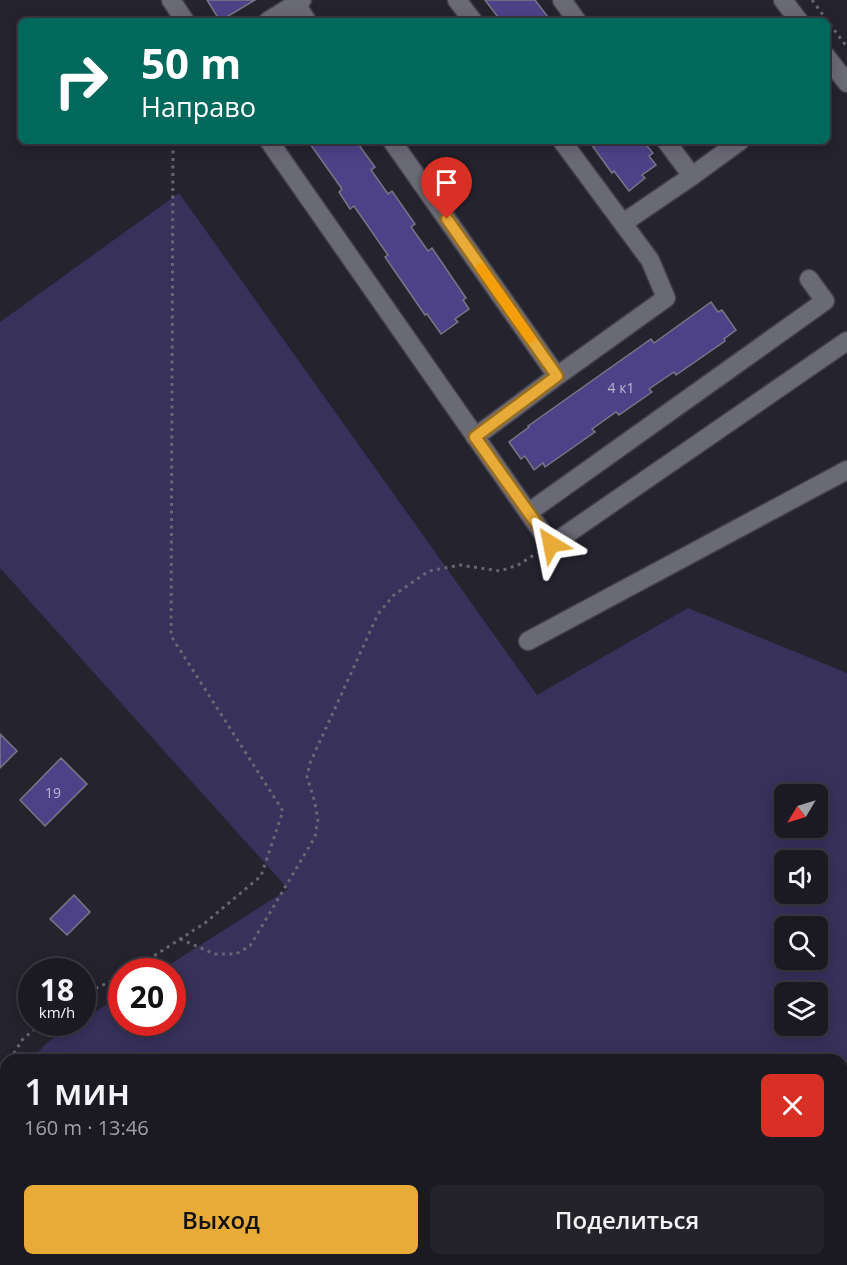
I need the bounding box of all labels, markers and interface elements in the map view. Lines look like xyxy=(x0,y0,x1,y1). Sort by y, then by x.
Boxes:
text: 50 m xyxy=(141,34,241,91)
icon: right xyxy=(42,42,120,120)
text: Направо xyxy=(141,88,256,125)
pin xyxy=(421,157,472,219)
icon: arrive xyxy=(430,166,463,199)
house number: 4 к1 xyxy=(608,378,634,397)
position arrow xyxy=(519,512,583,576)
house number: 19 xyxy=(45,783,61,802)
north arrow xyxy=(774,784,828,838)
map controls xyxy=(774,784,828,1036)
button: sound xyxy=(774,850,828,904)
button: search xyxy=(774,916,828,970)
speed limit sign: 20 xyxy=(108,958,186,1036)
text: 18 xyxy=(40,969,74,1010)
button: layers xyxy=(774,982,828,1036)
text: km/h xyxy=(39,1002,75,1022)
text: 1 мин xyxy=(24,1067,130,1116)
button: close xyxy=(761,1074,824,1137)
text: 160 m · 13:46 xyxy=(24,1114,149,1141)
button: Выход xyxy=(24,1185,418,1254)
button: Поделиться xyxy=(430,1185,824,1254)

